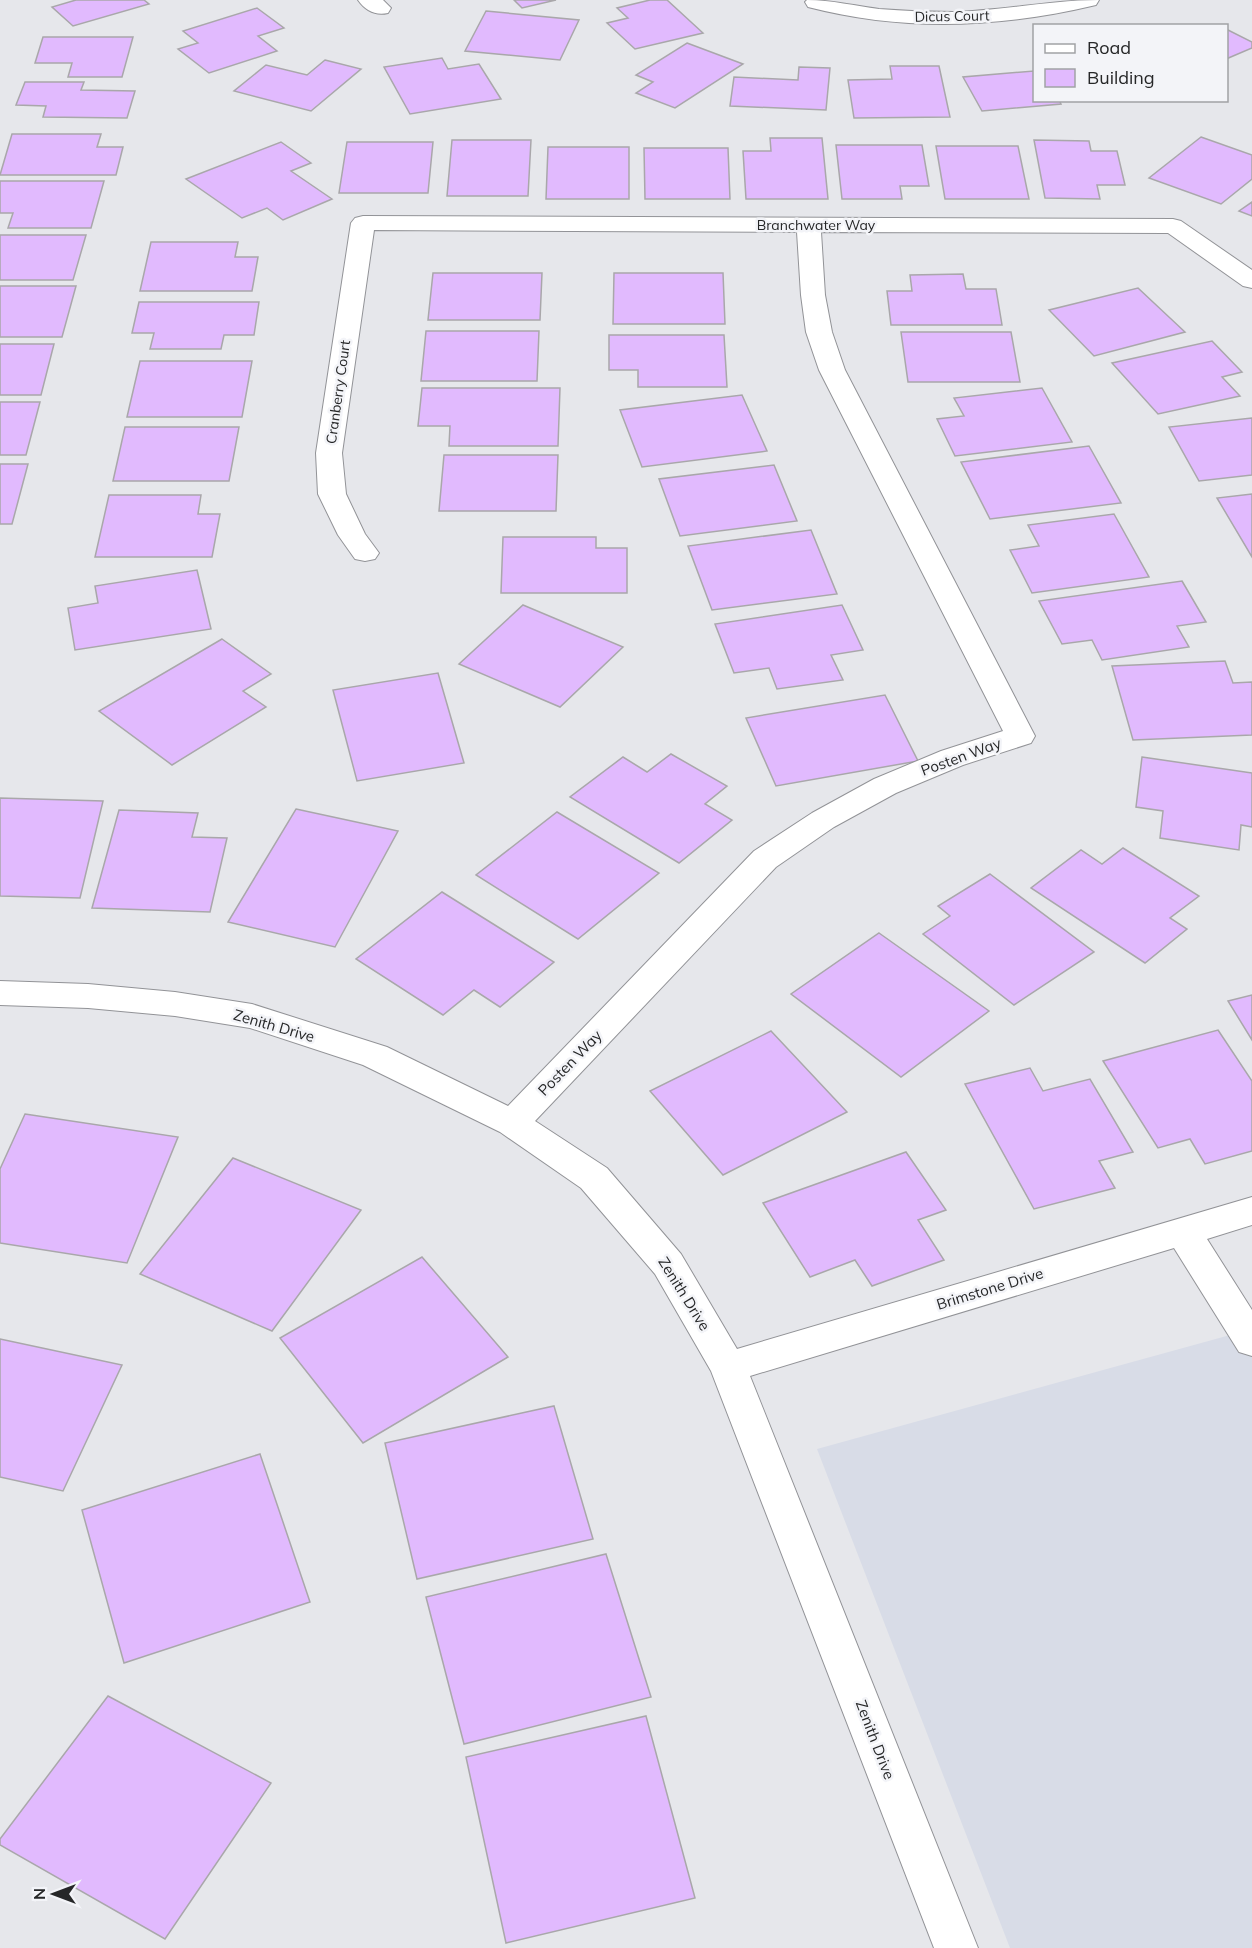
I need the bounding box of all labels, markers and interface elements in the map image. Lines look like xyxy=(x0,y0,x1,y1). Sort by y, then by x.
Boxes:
street label: Dicus Court xyxy=(914,6,990,26)
legend xyxy=(1033,24,1228,102)
text: Road xyxy=(1087,36,1131,59)
text: Building xyxy=(1087,66,1155,89)
street label: Branchwater Way xyxy=(757,216,876,234)
street label: Cranberry Court xyxy=(322,339,354,445)
street label: Posten Way xyxy=(918,733,1004,780)
street label: Zenith Drive xyxy=(231,1005,317,1046)
street label: Posten Way xyxy=(534,1026,606,1100)
street label: Zenith Drive xyxy=(654,1253,715,1334)
street label: Brimstone Drive xyxy=(934,1263,1046,1314)
street label: Zenith Drive xyxy=(852,1697,899,1782)
north arrow xyxy=(24,1864,84,1924)
text: N xyxy=(29,1888,49,1900)

